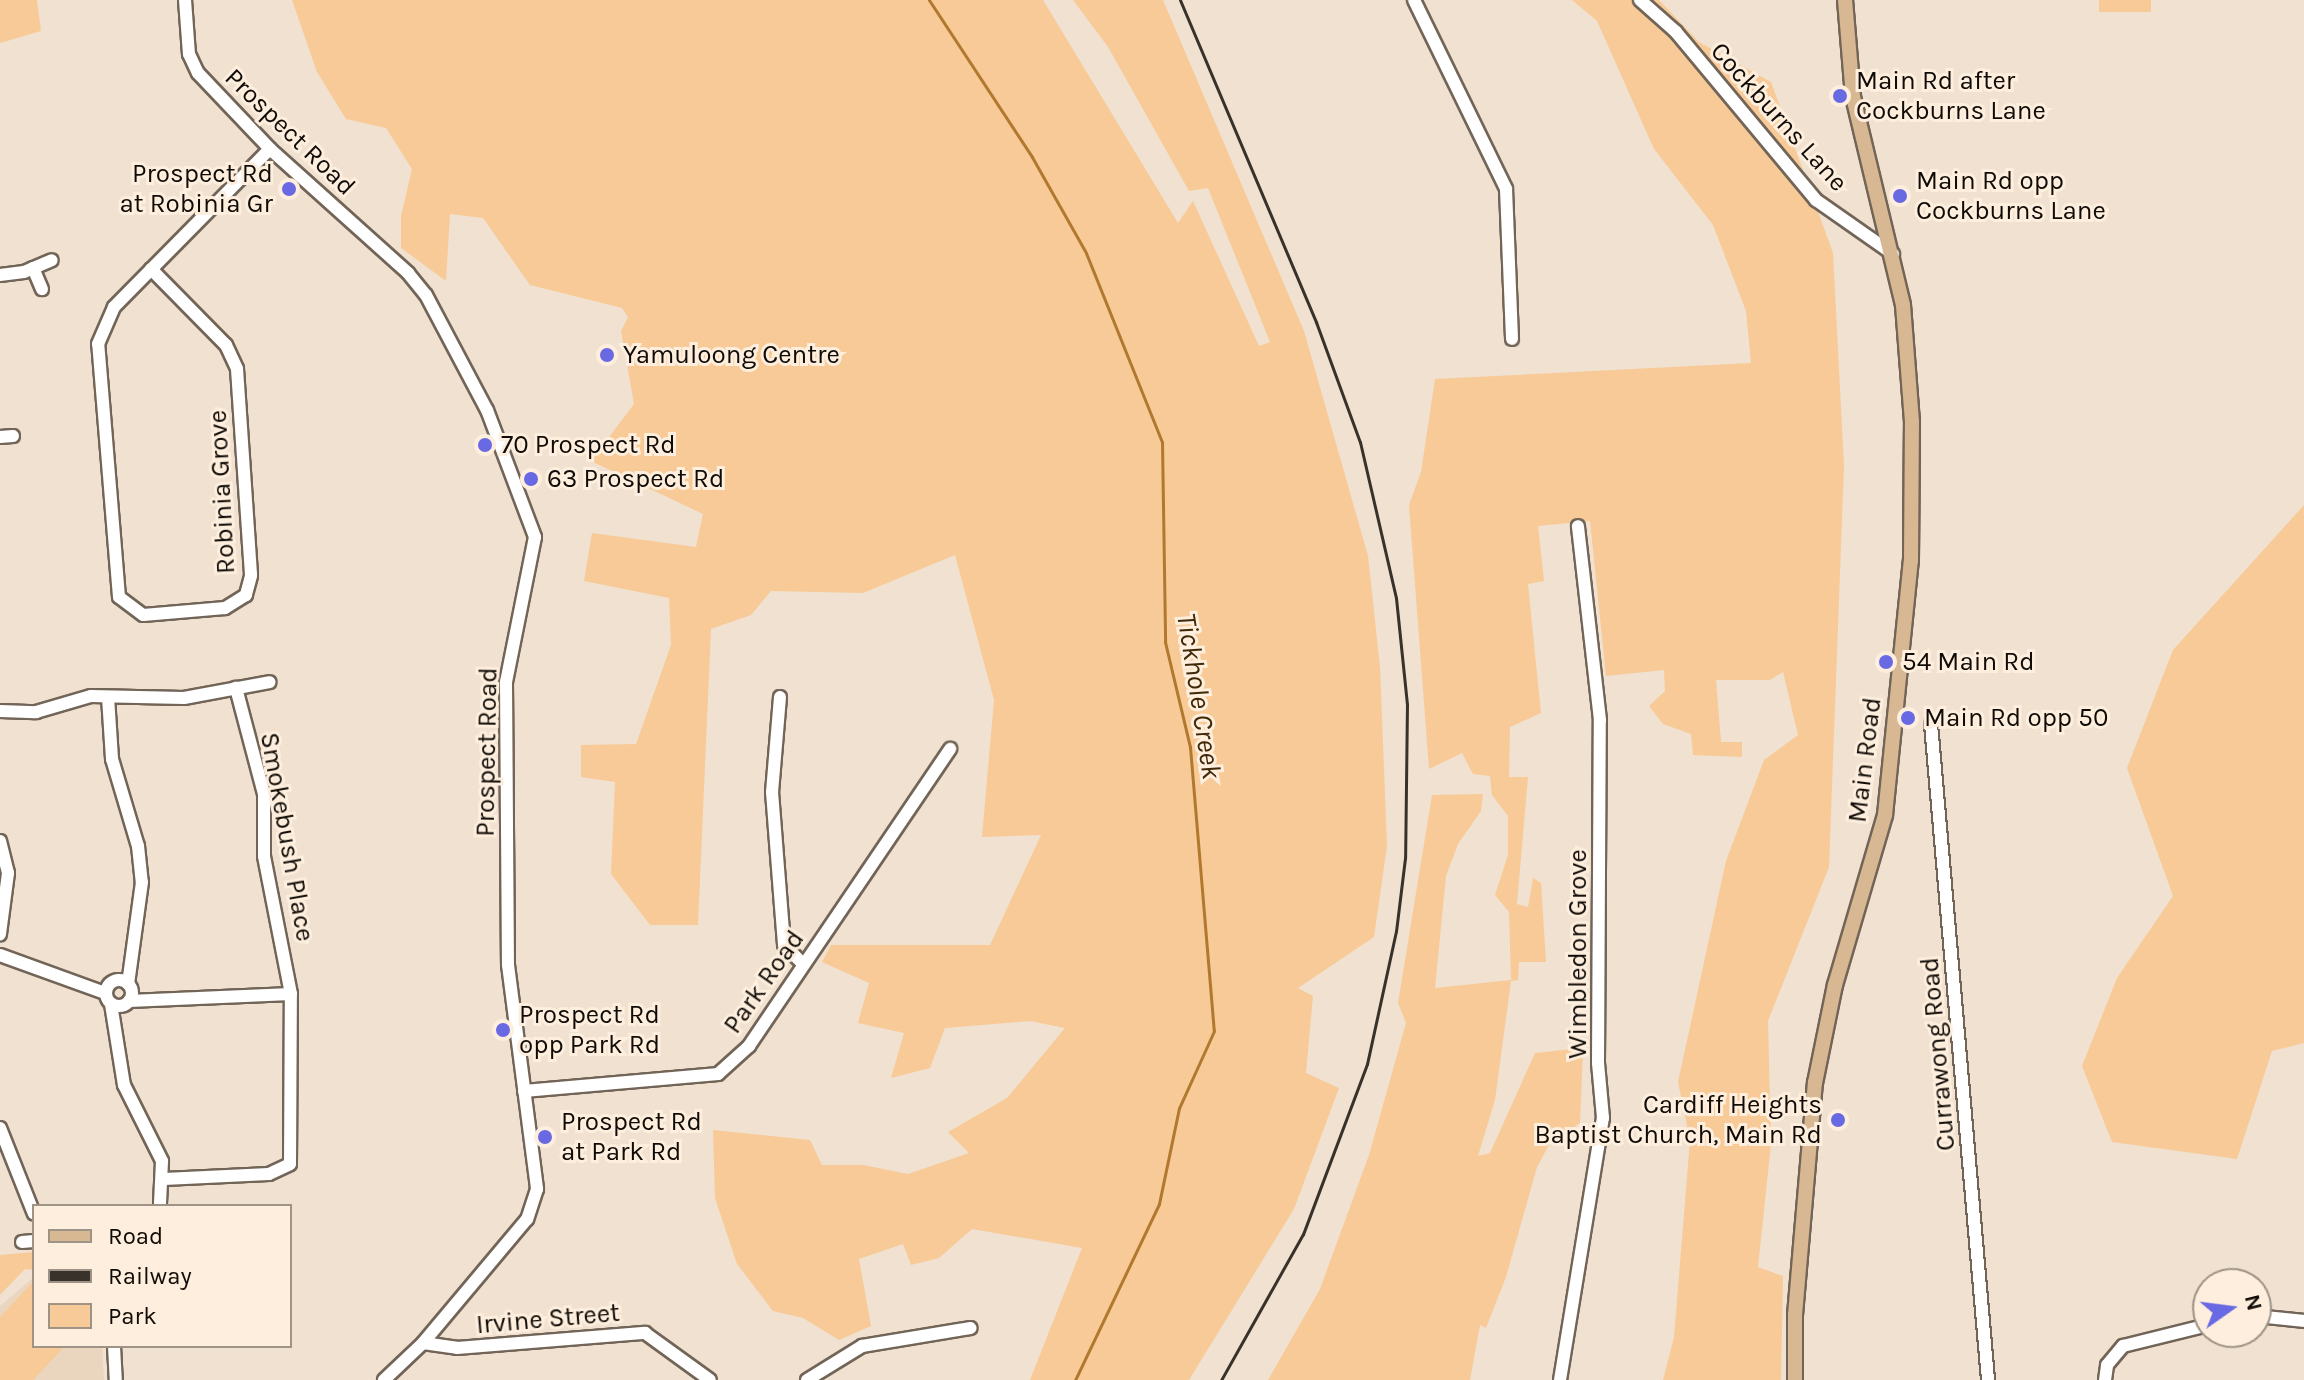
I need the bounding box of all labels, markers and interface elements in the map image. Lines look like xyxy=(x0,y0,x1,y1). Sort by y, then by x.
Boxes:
street label: Cockburns Lane xyxy=(1704,36,1854,198)
street label: Prospect Road xyxy=(218,62,362,202)
place label: Main Rd after Cockburns Lane xyxy=(1856,65,2046,126)
marker: Main Rd after Cockburns Lane xyxy=(1831,87,1849,105)
place label: Prospect Rd at Robinia Gr xyxy=(119,158,273,220)
place label: Main Rd opp Cockburns Lane xyxy=(1916,165,2106,226)
marker: Prospect Rd at Robinia Gr xyxy=(280,180,298,198)
marker: Main Rd opp Cockburns Lane xyxy=(1891,187,1909,205)
place label: Yamuloong Centre xyxy=(623,339,840,371)
marker: Yamuloong Centre xyxy=(598,346,616,364)
street label: Robinia Grove xyxy=(202,409,242,575)
place label: 70 Prospect Rd xyxy=(501,429,676,461)
marker: 70 Prospect Rd xyxy=(476,436,494,454)
place label: 63 Prospect Rd xyxy=(547,463,724,495)
marker: 63 Prospect Rd xyxy=(522,470,540,488)
water label: Tickhole Creek xyxy=(1169,611,1229,781)
place label: 54 Main Rd xyxy=(1902,646,2035,678)
marker: 54 Main Rd xyxy=(1877,653,1895,671)
street label: Prospect Road xyxy=(470,667,504,837)
street label: Main Road xyxy=(1842,696,1888,824)
place label: Main Rd opp 50 xyxy=(1924,702,2108,734)
marker: Main Rd opp 50 xyxy=(1899,709,1917,727)
street label: Smokebush Place xyxy=(253,730,321,944)
street label: Wimbledon Grove xyxy=(1562,849,1594,1059)
street label: Park Road xyxy=(717,924,811,1040)
street label: Currawong Road xyxy=(1914,956,1962,1152)
place label: Prospect Rd opp Park Rd xyxy=(519,999,660,1060)
marker: Prospect Rd opp Park Rd xyxy=(494,1021,512,1039)
place label: Cardiff Heights Baptist Church, Main Rd xyxy=(1534,1089,1822,1150)
place label: Prospect Rd at Park Rd xyxy=(561,1106,702,1168)
marker: Cardiff Heights Baptist Church, Main Rd xyxy=(1829,1111,1847,1129)
marker: Prospect Rd at Park Rd xyxy=(536,1128,554,1146)
legend xyxy=(32,1204,292,1348)
text: Road xyxy=(108,1222,163,1250)
text: Railway xyxy=(108,1262,192,1290)
north arrow xyxy=(2192,1268,2272,1348)
text: N xyxy=(2239,1292,2268,1313)
street label: Irvine Street xyxy=(475,1297,621,1341)
text: Park xyxy=(108,1302,157,1330)

